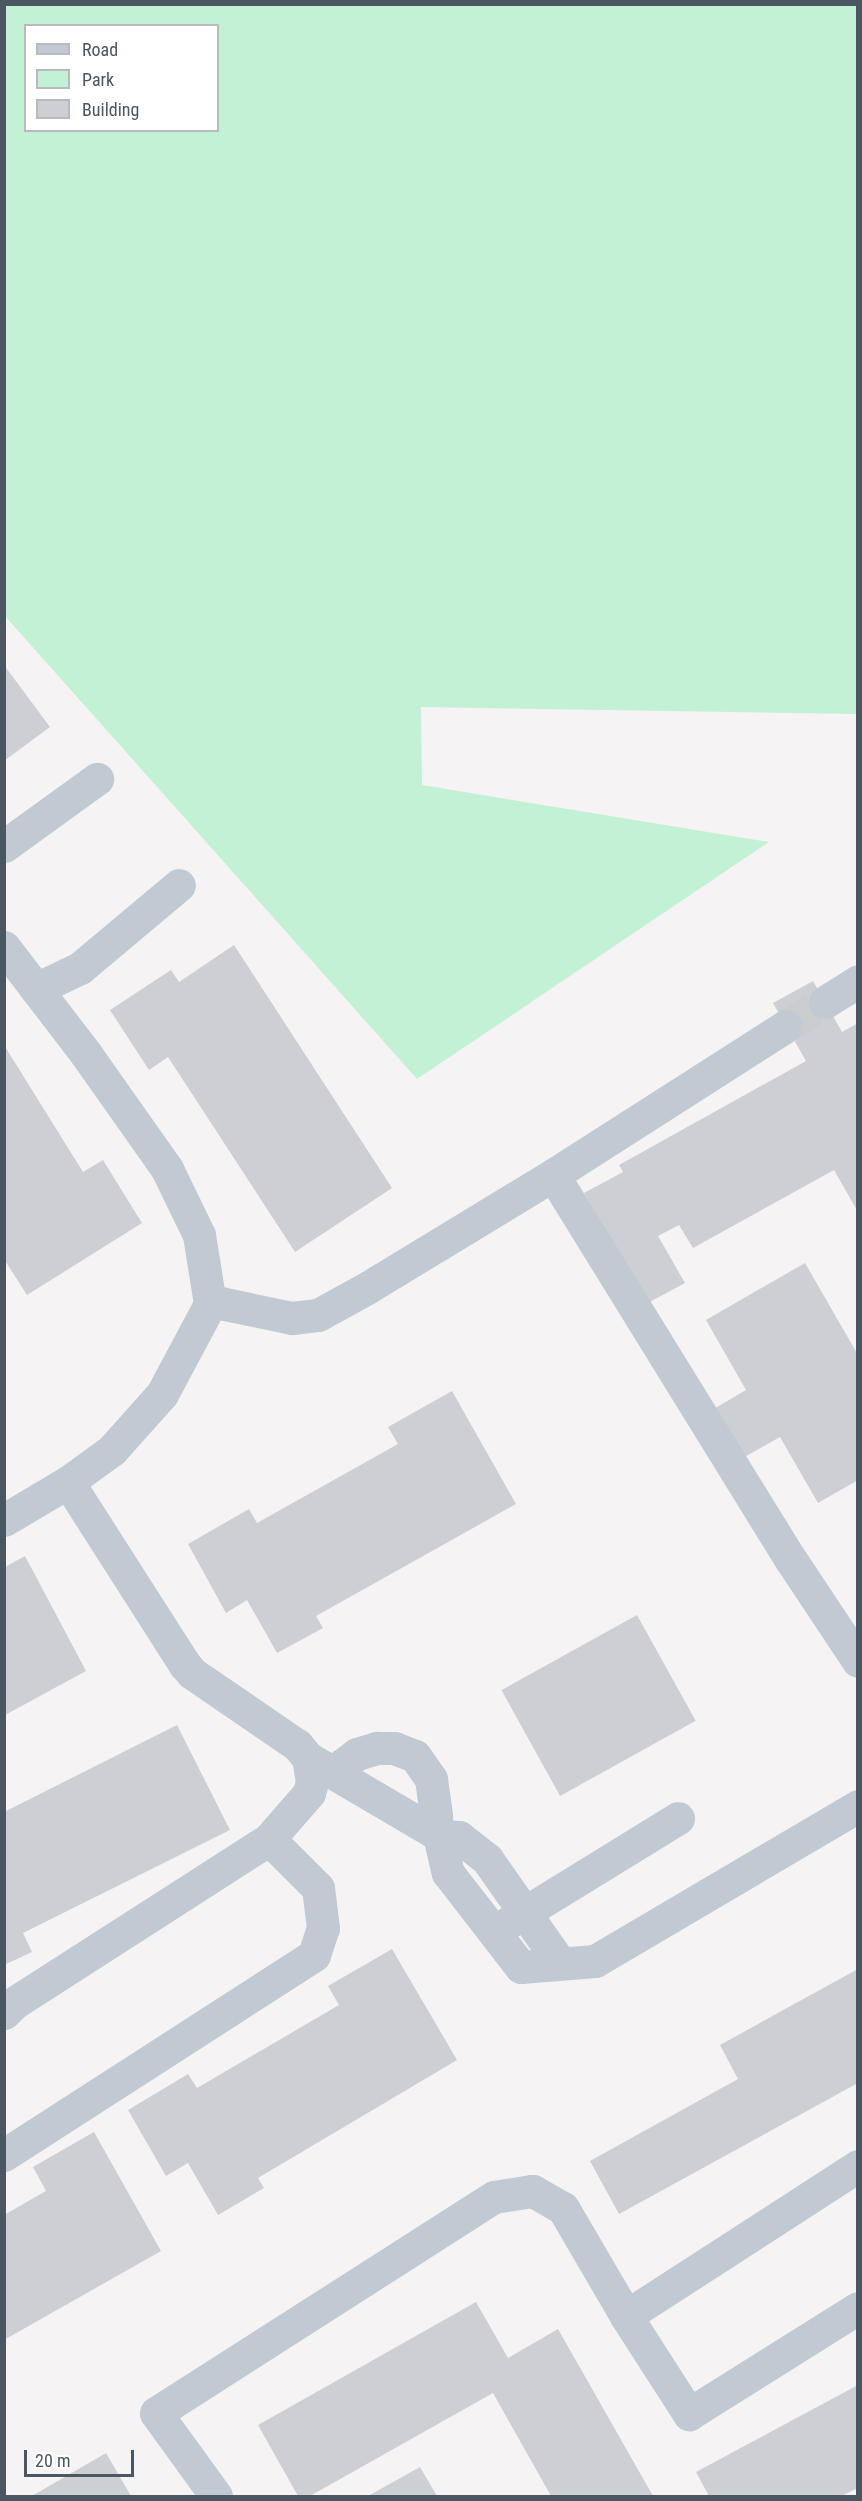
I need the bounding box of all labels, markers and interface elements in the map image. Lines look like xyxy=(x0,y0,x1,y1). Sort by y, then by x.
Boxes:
legend xyxy=(24,24,219,132)
text: Road xyxy=(82,39,118,60)
text: Park xyxy=(82,69,114,90)
text: Building xyxy=(82,99,139,120)
scale bar xyxy=(27,2438,136,2476)
text: 20 m xyxy=(35,2450,70,2471)

